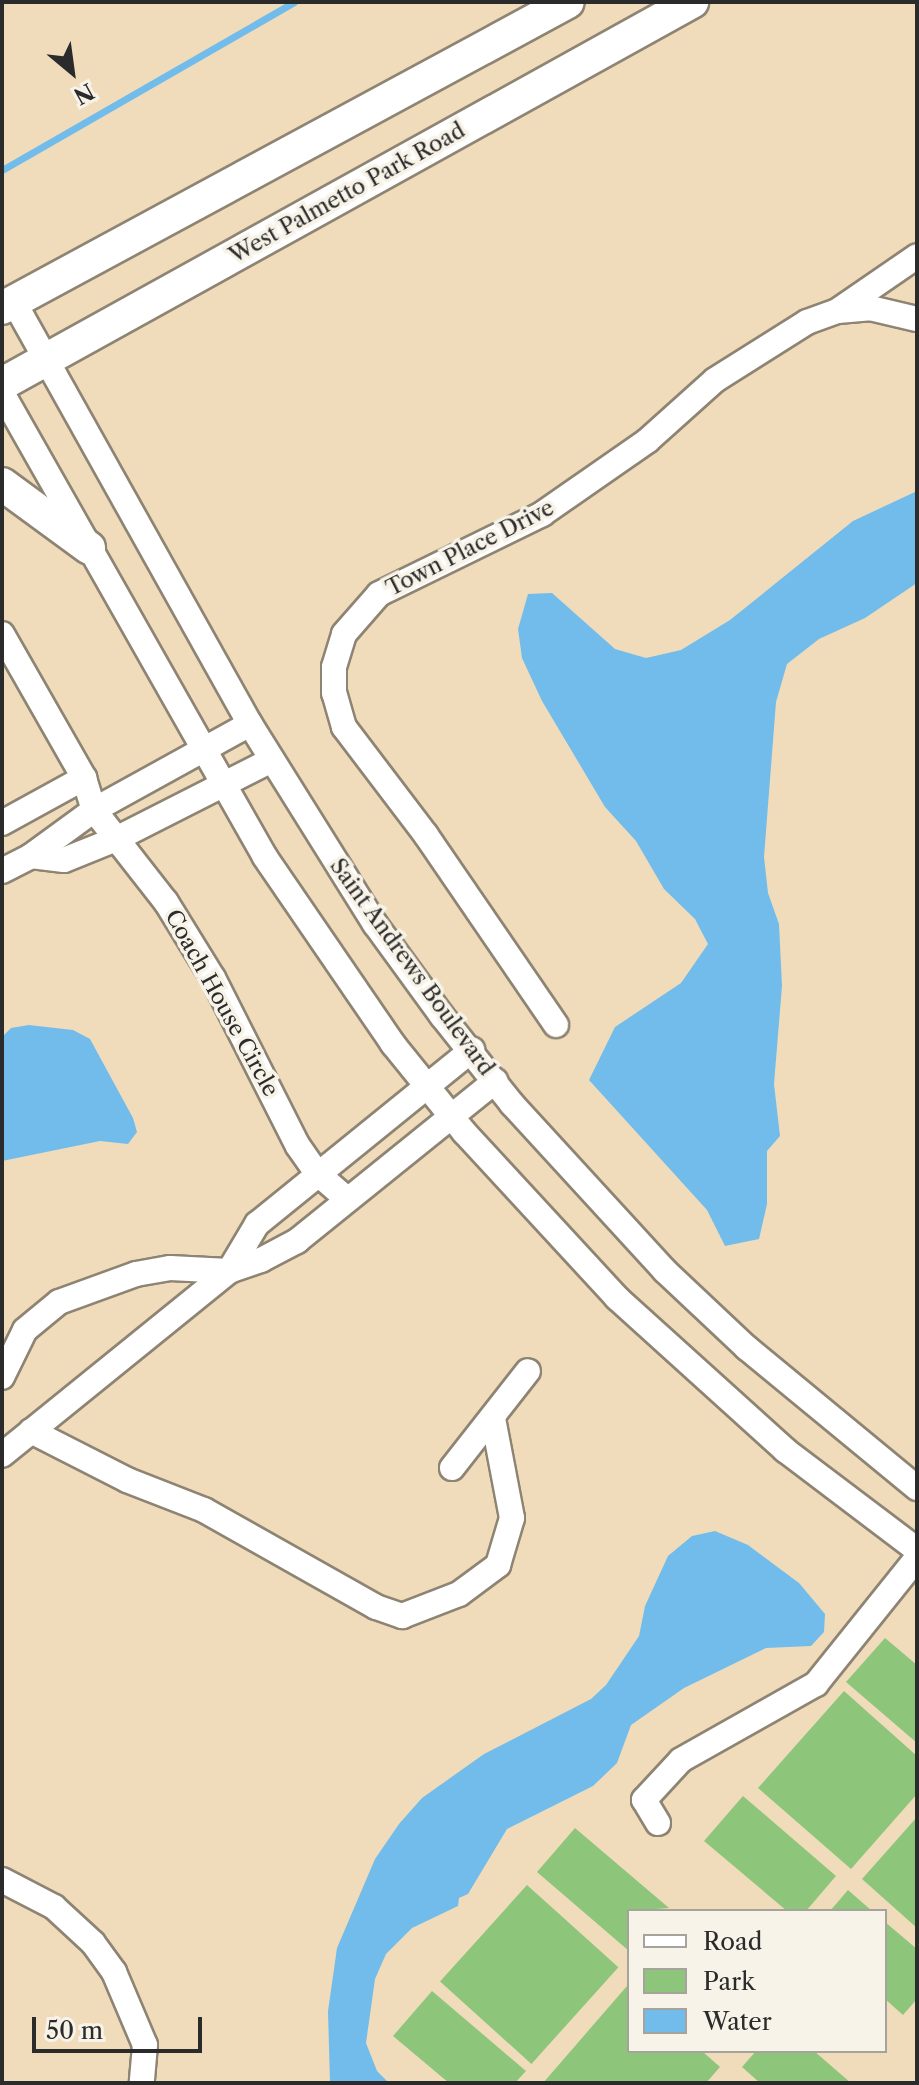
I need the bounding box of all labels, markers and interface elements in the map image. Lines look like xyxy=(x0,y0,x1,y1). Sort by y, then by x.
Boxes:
north arrow xyxy=(32,32,112,112)
text: N xyxy=(69,77,99,110)
street label: West Palmetto Park Road xyxy=(224,117,470,269)
street label: Town Place Drive xyxy=(382,494,558,602)
street label: Saint Andrews Boulevard xyxy=(324,853,500,1081)
street label: Coach House Circle xyxy=(160,905,284,1101)
legend xyxy=(627,1909,887,2053)
text: Road xyxy=(703,1927,762,1956)
text: Park xyxy=(703,1967,755,1996)
scale bar xyxy=(36,2001,206,2051)
text: Water xyxy=(703,2007,772,2036)
text: 50 m xyxy=(46,2016,103,2045)

